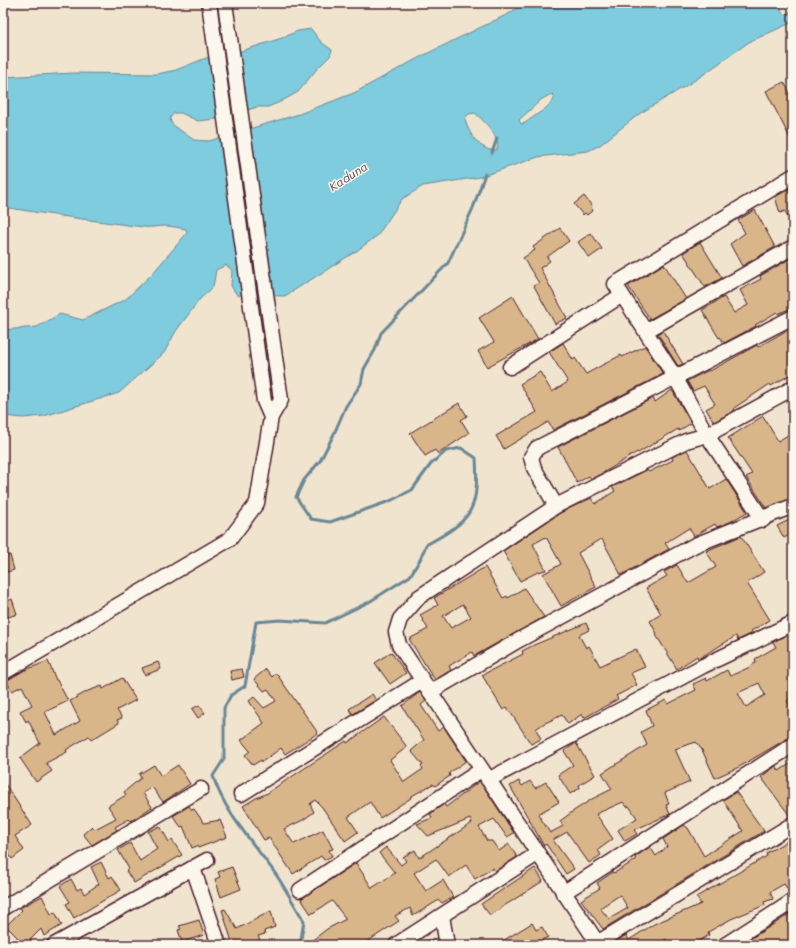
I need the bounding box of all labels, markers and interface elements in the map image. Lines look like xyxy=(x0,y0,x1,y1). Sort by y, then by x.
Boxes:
water label: Kaduna xyxy=(326,158,370,194)

